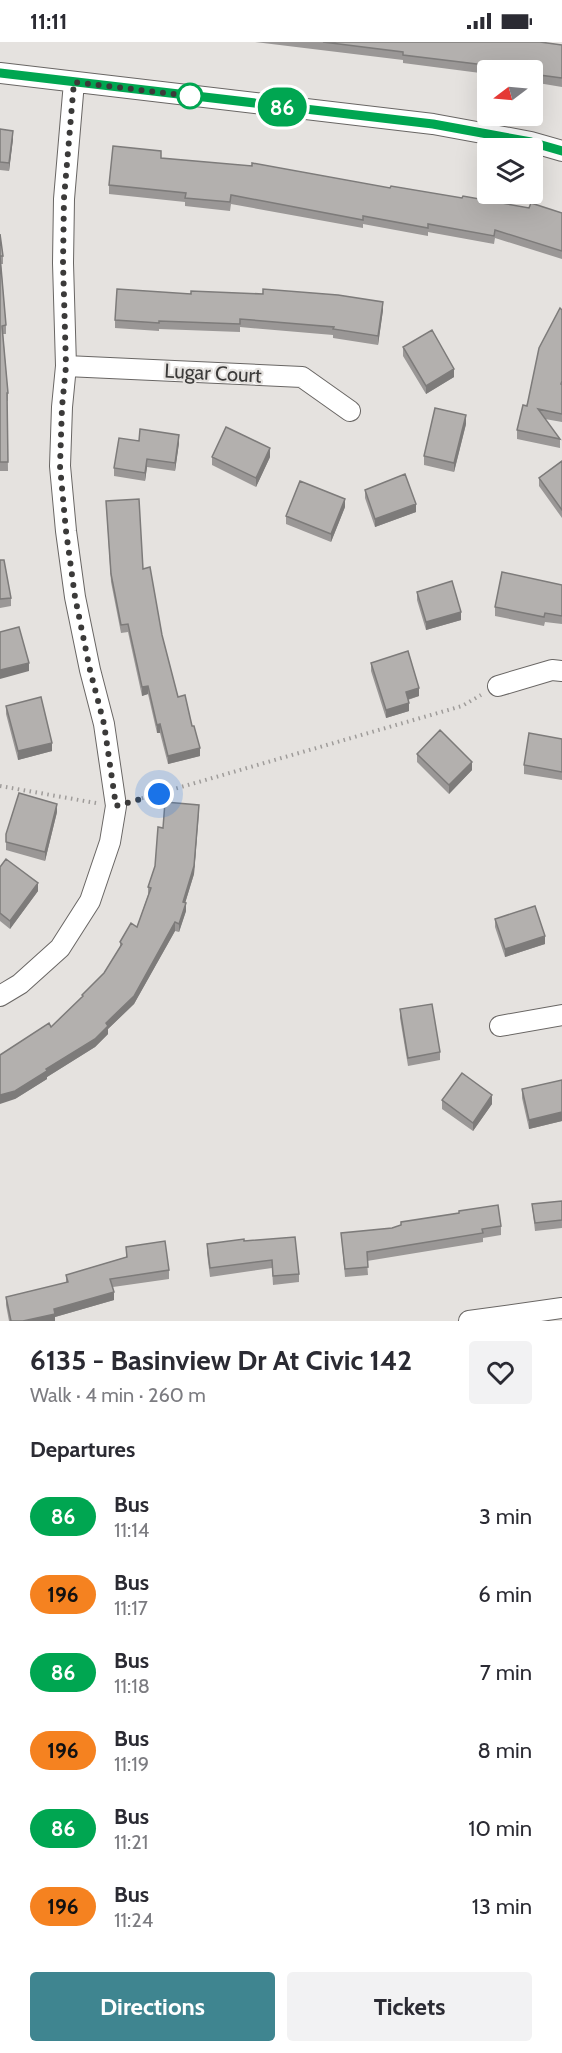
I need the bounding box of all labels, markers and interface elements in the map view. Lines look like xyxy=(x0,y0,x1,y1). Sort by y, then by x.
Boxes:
text: 11:11 xyxy=(30,8,67,35)
north arrow xyxy=(477,60,543,126)
map controls xyxy=(477,60,543,204)
unlabelled marker xyxy=(177,83,203,109)
line badge: 86 xyxy=(255,88,309,126)
text: 86 xyxy=(270,95,294,120)
button: layers xyxy=(477,138,543,204)
street label: Lugar Court xyxy=(164,358,262,388)
your location xyxy=(144,779,174,809)
button: heart xyxy=(469,1341,532,1404)
text: 6135 - Basinview Dr At Civic 142 xyxy=(30,1343,412,1377)
text: Walk · 4 min · 260 m xyxy=(30,1383,206,1407)
text: Departures xyxy=(30,1436,135,1463)
text: Bus xyxy=(114,1491,149,1518)
text: 3 min xyxy=(479,1503,532,1530)
text: 86 xyxy=(51,1504,75,1529)
text: 11:14 xyxy=(114,1518,149,1542)
text: Bus xyxy=(114,1569,149,1596)
text: 6 min xyxy=(478,1581,532,1608)
text: 196 xyxy=(47,1582,79,1607)
text: 11:17 xyxy=(114,1596,148,1620)
text: Bus xyxy=(114,1647,149,1674)
text: 7 min xyxy=(480,1659,532,1686)
text: 86 xyxy=(51,1660,75,1685)
text: 11:18 xyxy=(114,1674,150,1698)
text: Bus xyxy=(114,1725,149,1752)
text: 8 min xyxy=(477,1737,532,1764)
text: 196 xyxy=(47,1738,79,1763)
text: 11:19 xyxy=(114,1752,149,1776)
text: Bus xyxy=(114,1803,149,1830)
text: 10 min xyxy=(468,1815,532,1842)
text: 86 xyxy=(51,1816,75,1841)
text: 11:21 xyxy=(114,1830,148,1854)
text: Bus xyxy=(114,1881,149,1908)
text: 13 min xyxy=(472,1893,532,1920)
text: 196 xyxy=(47,1894,79,1919)
text: 11:24 xyxy=(114,1908,153,1932)
button: Directions xyxy=(30,1972,275,2041)
button: Tickets xyxy=(287,1972,532,2041)

